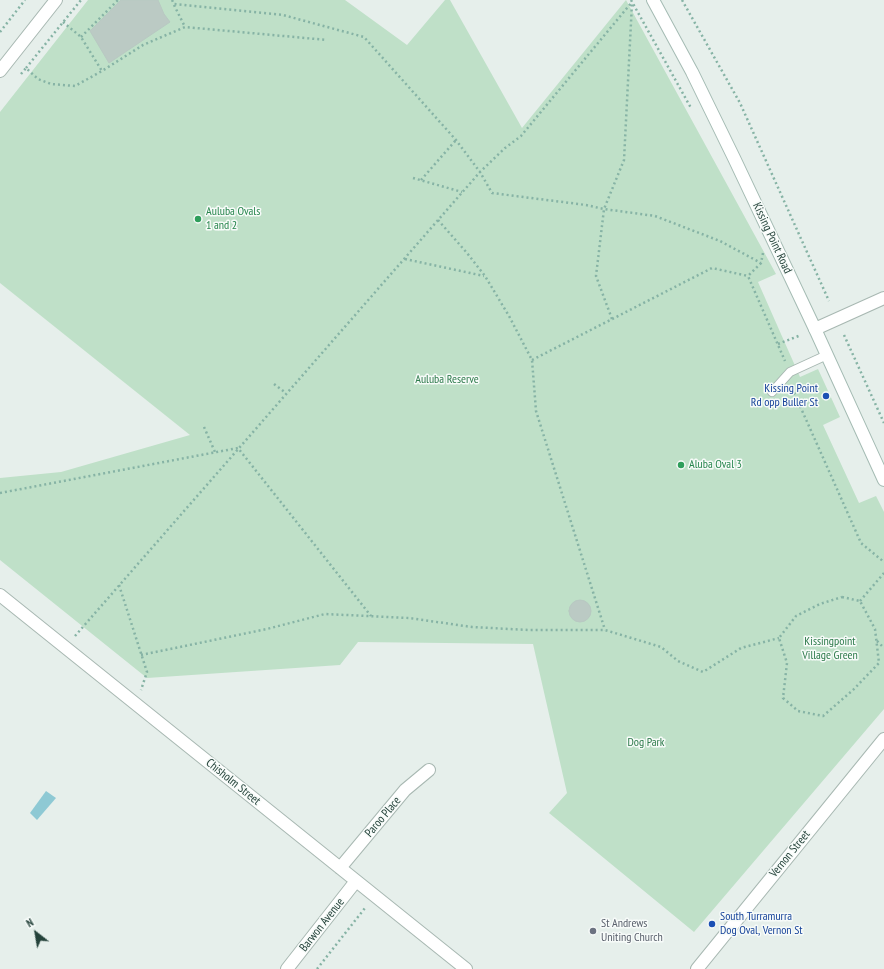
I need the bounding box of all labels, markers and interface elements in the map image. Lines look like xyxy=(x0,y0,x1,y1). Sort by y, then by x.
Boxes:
street label: Kissing Point Road xyxy=(749,200,795,276)
place label: Auluba Ovals 1 and 2 xyxy=(206,205,260,233)
marker: Auluba Ovals 1 and 2 xyxy=(193,214,203,224)
park label: Auluba Reserve xyxy=(415,373,479,387)
place label: Kissing Point Rd opp Buller St xyxy=(751,382,818,410)
marker: Kissing Point Rd opp Buller St xyxy=(821,391,831,401)
place label: Aluba Oval 3 xyxy=(689,458,742,472)
marker: Aluba Oval 3 xyxy=(676,460,686,470)
park label: Kissingpoint Village Green xyxy=(802,635,858,663)
park label: Dog Park xyxy=(627,736,665,750)
street label: Chisholm Street xyxy=(203,756,263,808)
street label: Paroo Place xyxy=(362,794,404,840)
street label: Vernon Street xyxy=(767,828,813,880)
street label: Barwon Avenue xyxy=(297,895,347,955)
place label: South Turramurra Dog Oval, Vernon St xyxy=(720,910,803,938)
north arrow xyxy=(16,913,56,953)
text: N xyxy=(24,915,36,930)
place label: St Andrews Uniting Church xyxy=(601,917,663,945)
marker: South Turramurra Dog Oval, Vernon St xyxy=(707,919,717,929)
marker: St Andrews Uniting Church xyxy=(588,926,598,936)

